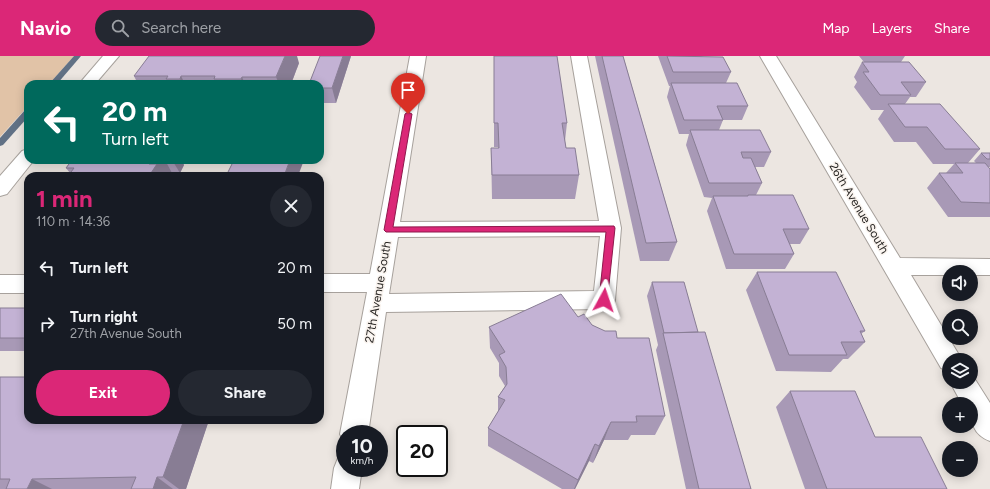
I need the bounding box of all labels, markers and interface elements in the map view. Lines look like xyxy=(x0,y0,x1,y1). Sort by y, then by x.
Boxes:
search box xyxy=(95,10,375,46)
text: Navio xyxy=(20,17,71,40)
icon: search xyxy=(109,17,131,39)
text: Search here xyxy=(141,19,221,37)
text: Map xyxy=(822,20,850,37)
text: Layers xyxy=(872,20,912,37)
text: Share xyxy=(934,20,970,37)
pin xyxy=(391,73,425,114)
icon: arrive xyxy=(397,79,419,101)
text: 20 m xyxy=(102,94,167,128)
icon: left xyxy=(36,96,88,148)
text: Turn left xyxy=(102,128,169,150)
street label: 26th Avenue South xyxy=(826,160,892,256)
text: 1 min xyxy=(36,184,93,213)
button: close xyxy=(270,185,312,227)
text: 110 m · 14:36 xyxy=(36,214,110,229)
street label: 27th Avenue South xyxy=(362,240,394,344)
icon: left xyxy=(36,257,58,279)
text: Turn left xyxy=(70,259,128,277)
text: 20 m xyxy=(278,259,312,277)
map controls xyxy=(942,265,978,477)
button: sound xyxy=(942,265,978,301)
position arrow xyxy=(583,279,625,321)
text: Turn right xyxy=(70,308,138,326)
button: search xyxy=(942,309,978,345)
icon: right xyxy=(36,313,58,335)
text: 50 m xyxy=(277,315,312,333)
text: 27th Avenue South xyxy=(70,326,182,341)
button: layers xyxy=(942,353,978,389)
button: Exit xyxy=(36,370,170,416)
button: Share xyxy=(178,370,312,416)
button: + xyxy=(942,397,978,433)
speed limit sign: 20 xyxy=(396,425,448,477)
text: 10 xyxy=(351,434,373,458)
button: − xyxy=(942,441,978,477)
text: km/h xyxy=(351,454,373,467)

